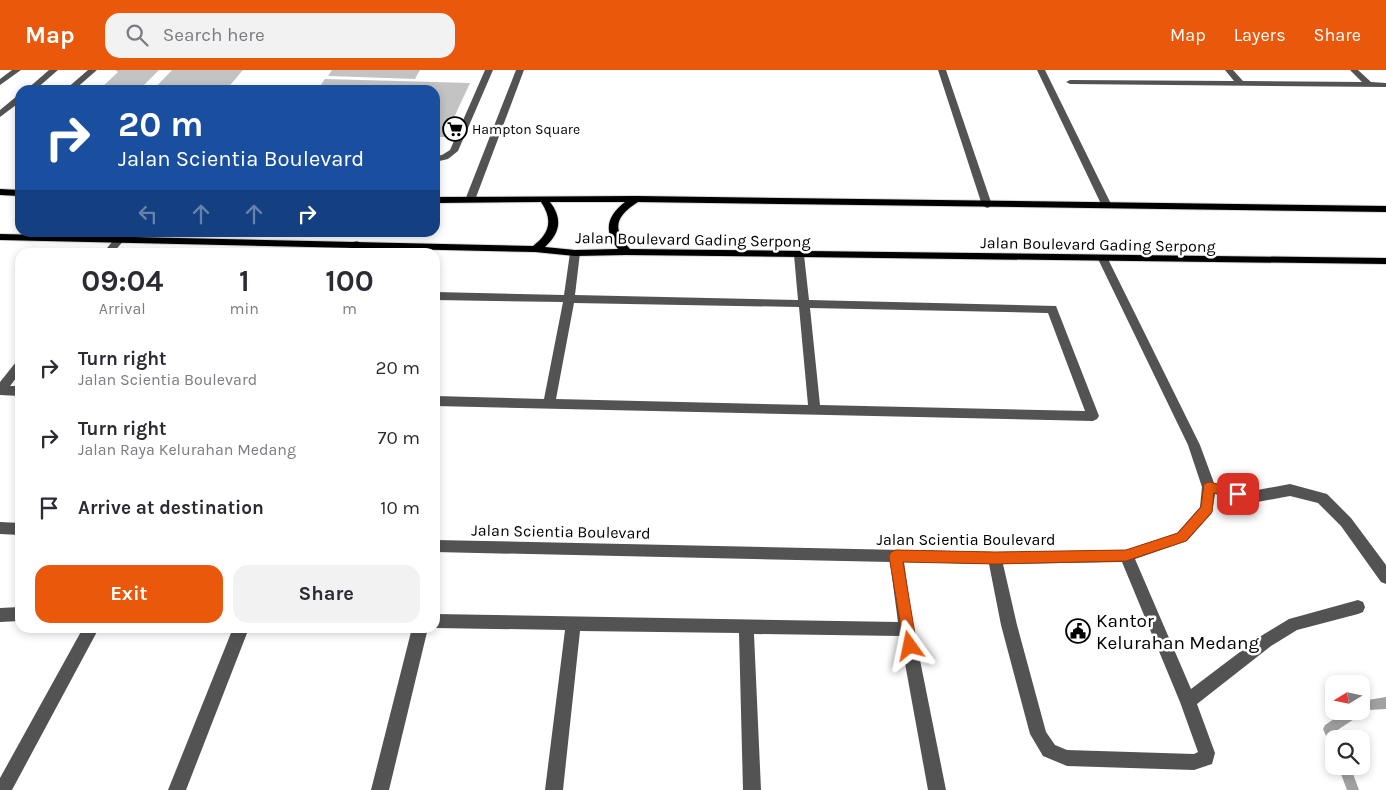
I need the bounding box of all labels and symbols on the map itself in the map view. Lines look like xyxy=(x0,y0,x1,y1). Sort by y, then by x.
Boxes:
supermarket icon: Hampton Square xyxy=(442,116,468,142)
place label: Hampton Square xyxy=(472,121,580,138)
street label: Jalan Boulevard Gading Serpong xyxy=(575,228,811,251)
street label: Jalan Boulevard Gading Serpong xyxy=(980,233,1216,256)
pin xyxy=(1217,473,1259,515)
street label: Jalan Scientia Boulevard xyxy=(471,520,651,543)
street label: Jalan Scientia Boulevard xyxy=(876,530,1056,549)
place label: Kantor Kelurahan Medang xyxy=(1096,610,1259,654)
public building icon: Kantor Kelurahan Medang xyxy=(1065,618,1091,644)
position arrow xyxy=(883,619,935,671)
north arrow xyxy=(1325,675,1370,720)

